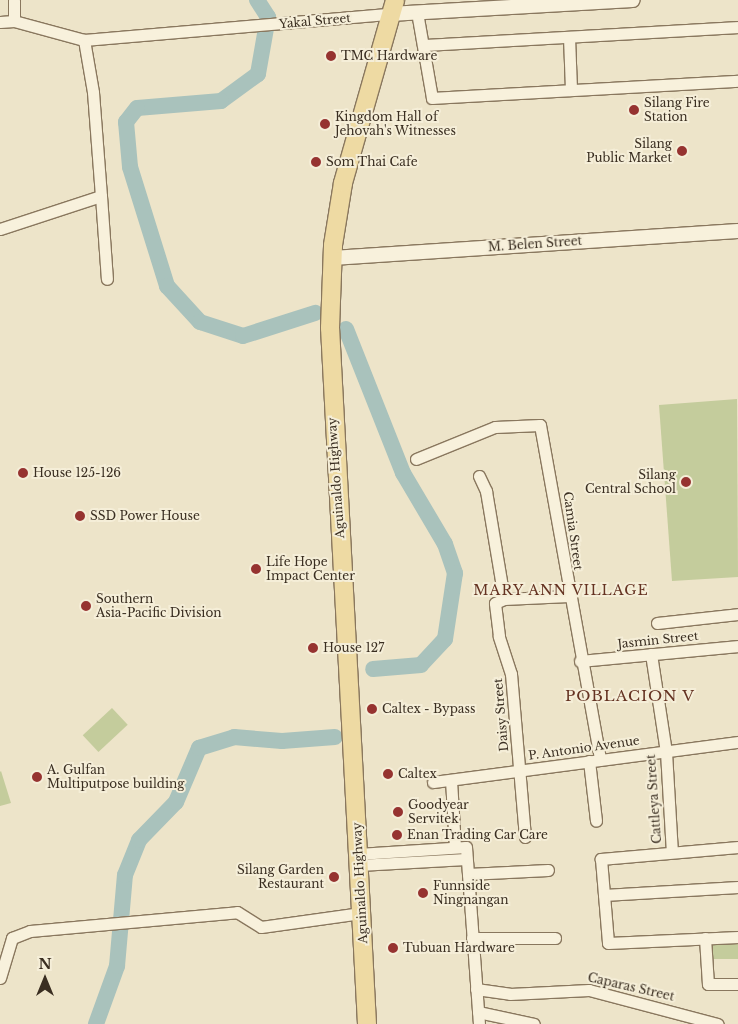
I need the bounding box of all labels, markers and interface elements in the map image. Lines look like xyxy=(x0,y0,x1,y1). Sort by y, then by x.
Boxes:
street label: Yakal Street xyxy=(279,11,351,31)
place label: TMC Hardware xyxy=(341,49,437,63)
marker: TMC Hardware xyxy=(325,50,337,62)
place label: Silang Fire Station xyxy=(644,96,710,124)
marker: Silang Fire Station xyxy=(628,104,640,116)
place label: Kingdom Hall of Jehovah's Witnesses xyxy=(335,110,456,138)
marker: Kingdom Hall of Jehovah's Witnesses xyxy=(319,118,331,130)
place label: Silang Public Market xyxy=(586,137,672,165)
marker: Silang Public Market xyxy=(676,145,688,157)
place label: Som Thai Cafe xyxy=(326,155,418,169)
marker: Som Thai Cafe xyxy=(310,156,322,168)
street label: M. Belen Street xyxy=(487,234,583,254)
street label: Aguinaldo Highway xyxy=(325,417,347,539)
place label: House 125-126 xyxy=(33,466,121,480)
marker: House 125-126 xyxy=(17,467,29,479)
place label: Silang Central School xyxy=(585,468,676,496)
marker: Silang Central School xyxy=(680,476,692,488)
street label: Camia Street xyxy=(560,491,586,571)
place label: SSD Power House xyxy=(90,509,200,523)
marker: SSD Power House xyxy=(74,510,86,522)
place label: Life Hope Impact Center xyxy=(266,555,355,583)
marker: Life Hope Impact Center xyxy=(250,563,262,575)
district label: MARY ANN VILLAGE xyxy=(471,582,651,598)
place label: Southern Asia-Pacific Division xyxy=(96,592,222,620)
marker: Southern Asia-Pacific Division xyxy=(80,600,92,612)
street label: Jasmin Street xyxy=(617,629,699,651)
place label: House 127 xyxy=(323,641,384,655)
marker: House 127 xyxy=(307,642,319,654)
street label: Daisy Street xyxy=(491,678,511,752)
district label: POBLACION V xyxy=(563,687,697,705)
place label: Caltex - Bypass xyxy=(382,702,476,716)
marker: Caltex - Bypass xyxy=(366,703,378,715)
street label: P. Antonio Avenue xyxy=(527,733,641,763)
street label: Cattleya Street xyxy=(644,754,664,844)
place label: A. Gulfan Multiputpose building xyxy=(47,763,184,791)
place label: Caltex xyxy=(398,767,437,781)
marker: Caltex xyxy=(382,768,394,780)
marker: A. Gulfan Multiputpose building xyxy=(31,771,43,783)
place label: Goodyear Servitek xyxy=(408,798,469,826)
marker: Goodyear Servitek xyxy=(392,806,404,818)
street label: Aguinaldo Highway xyxy=(350,822,370,944)
place label: Enan Trading Car Care xyxy=(407,828,549,842)
marker: Enan Trading Car Care xyxy=(391,829,403,841)
place label: Silang Garden Restaurant xyxy=(237,863,324,891)
marker: Silang Garden Restaurant xyxy=(328,871,340,883)
place label: Funnside Ningnangan xyxy=(433,879,509,907)
marker: Funnside Ningnangan xyxy=(417,887,429,899)
place label: Tubuan Hardware xyxy=(403,941,515,955)
marker: Tubuan Hardware xyxy=(387,942,399,954)
north arrow xyxy=(20,954,70,1004)
text: N xyxy=(38,955,52,973)
street label: Caparas Street xyxy=(586,970,676,1004)

